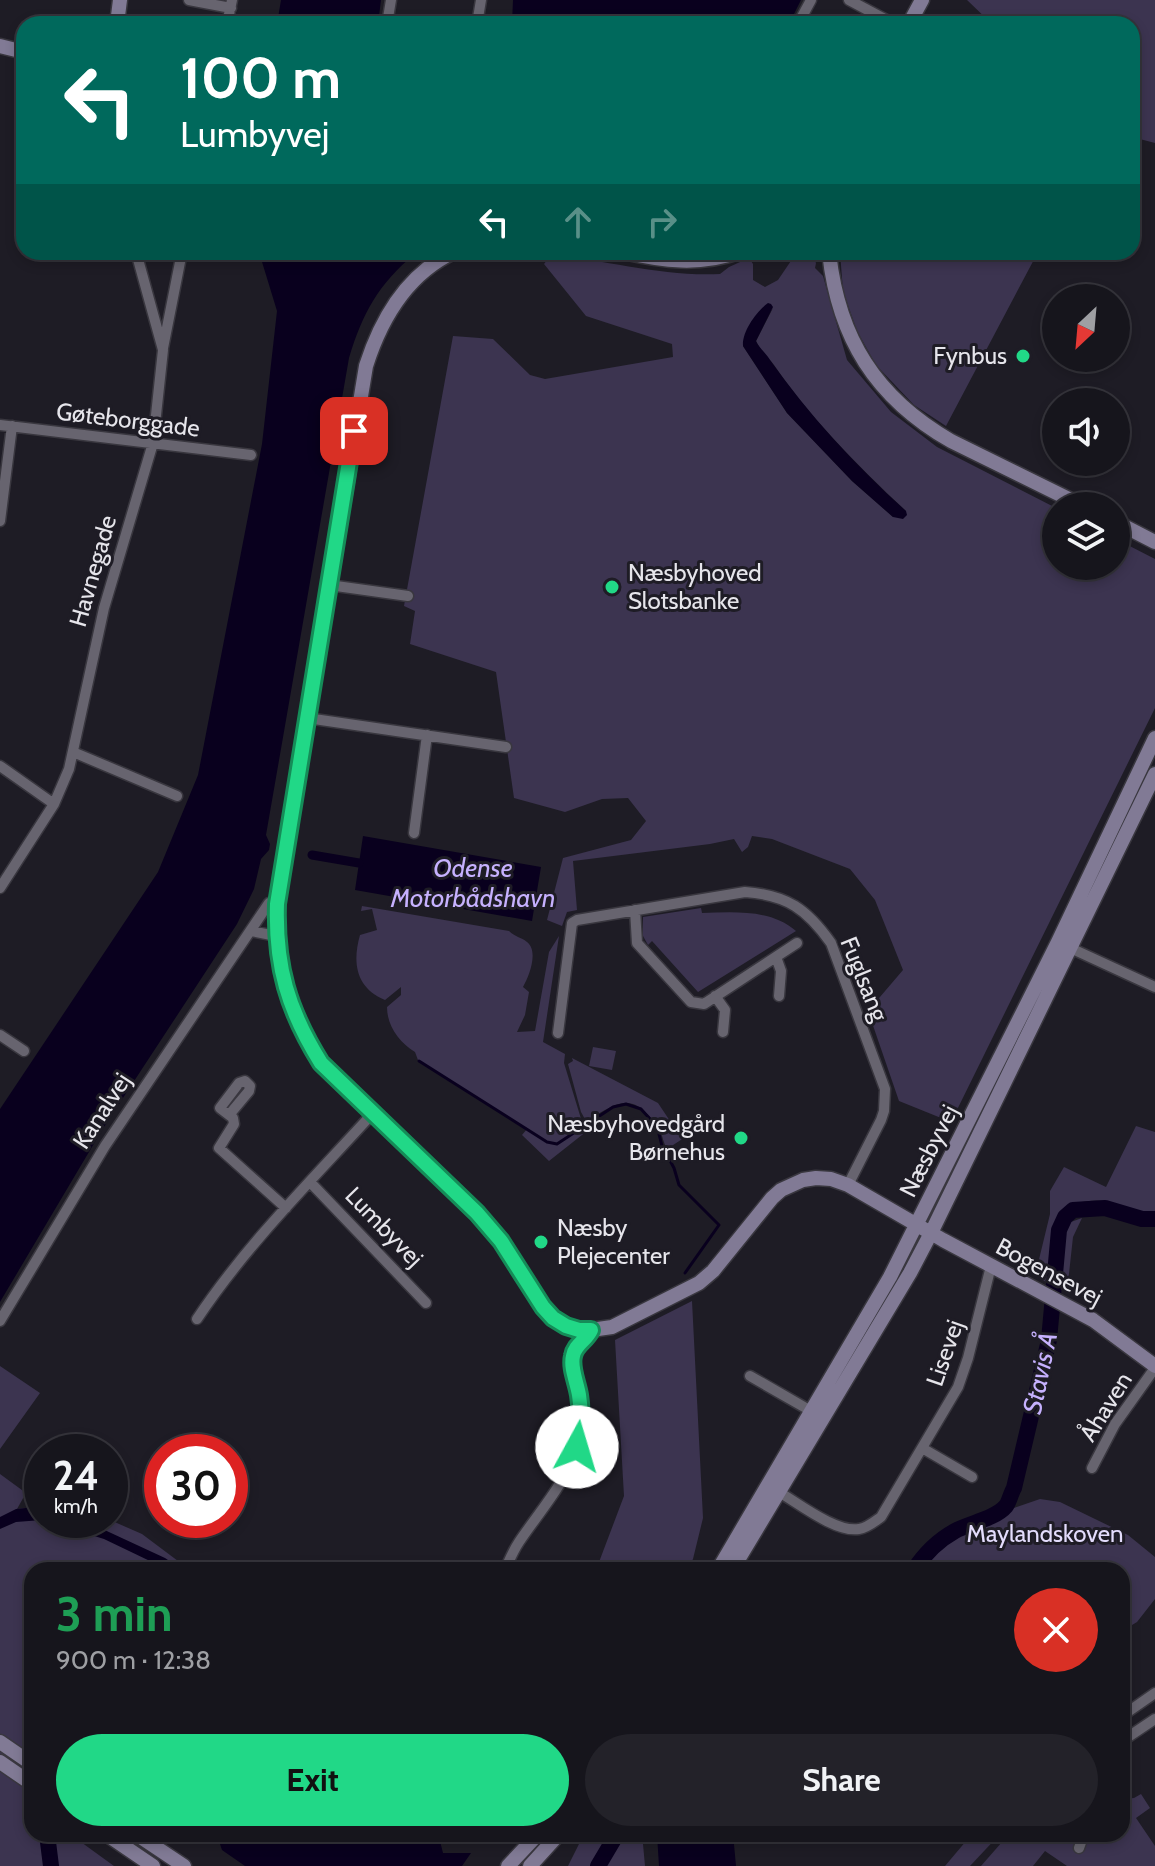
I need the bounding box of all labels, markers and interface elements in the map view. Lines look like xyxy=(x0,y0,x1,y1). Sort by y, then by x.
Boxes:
text: 100 m xyxy=(180,44,341,112)
icon: left xyxy=(48,48,152,152)
text: Lumbyvej xyxy=(180,112,329,156)
icon: left xyxy=(472,200,516,244)
icon: ahead xyxy=(556,200,600,244)
icon: right xyxy=(640,200,684,244)
north arrow xyxy=(1042,284,1130,372)
map controls xyxy=(1042,284,1130,580)
place label: Fynbus xyxy=(933,341,1007,370)
marker: Fynbus xyxy=(1014,347,1032,365)
button: sound xyxy=(1042,388,1130,476)
street label: Gøteborggade xyxy=(55,396,201,443)
pin xyxy=(320,397,388,465)
icon: arrive xyxy=(332,409,376,453)
button: layers xyxy=(1042,492,1130,580)
street label: Havnegade xyxy=(63,512,122,630)
place label: Næsbyhoved Slotsbanke xyxy=(628,558,762,615)
marker: Næsbyhoved Slotsbanke xyxy=(603,578,621,596)
water label: Odense Motorbådshavn xyxy=(390,852,555,914)
street label: Fuglsang xyxy=(834,932,895,1026)
street label: Kanalvej xyxy=(66,1067,137,1154)
street label: Næsbyvej xyxy=(893,1100,964,1202)
place label: Næsbyhovedgård Børnehus xyxy=(547,1109,725,1166)
marker: Næsbyhovedgård Børnehus xyxy=(732,1129,750,1147)
street label: Lumbyvej xyxy=(339,1181,429,1273)
place label: Næsby Plejecenter xyxy=(557,1213,670,1270)
street label: Bogensevej xyxy=(991,1231,1107,1312)
marker: Næsby Plejecenter xyxy=(532,1233,550,1251)
street label: Lisevej xyxy=(920,1316,969,1390)
water label: Stavis Å xyxy=(1016,1329,1064,1417)
street label: Åhaven xyxy=(1073,1367,1138,1447)
position arrow xyxy=(535,1405,619,1489)
speed limit sign: 30 xyxy=(144,1434,248,1538)
text: 24 xyxy=(53,1451,99,1500)
text: km/h xyxy=(54,1494,98,1518)
park label: Maylandskoven xyxy=(967,1519,1123,1548)
text: 3 min xyxy=(56,1585,172,1643)
button: close xyxy=(1014,1588,1098,1672)
text: 900 m · 12:38 xyxy=(56,1644,211,1676)
button: Exit xyxy=(56,1734,569,1826)
button: Share xyxy=(585,1734,1098,1826)

